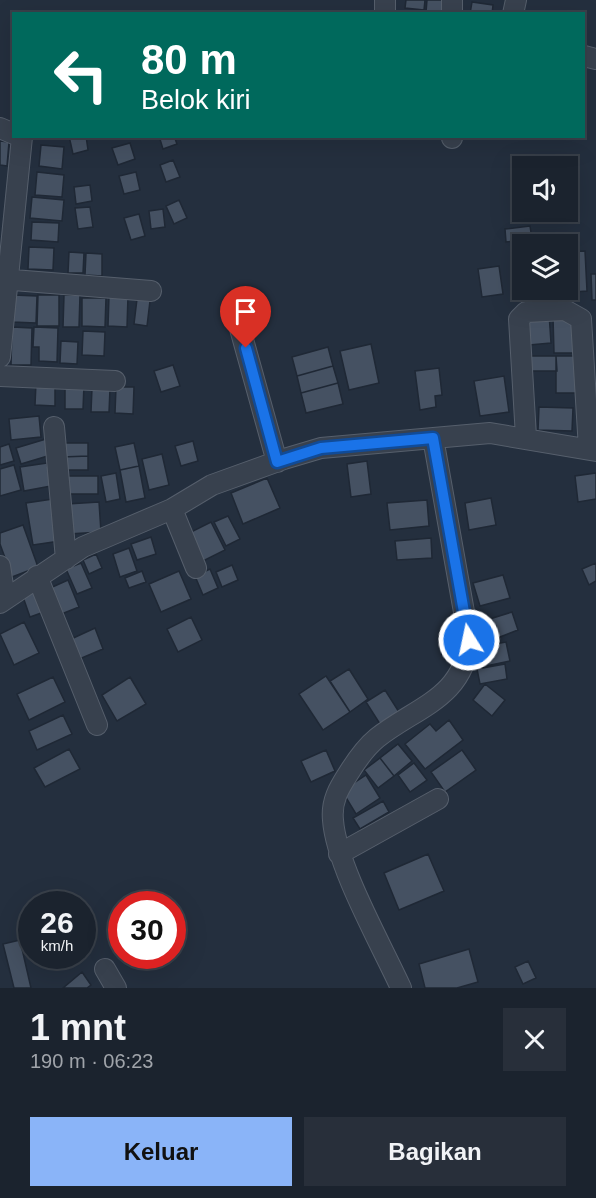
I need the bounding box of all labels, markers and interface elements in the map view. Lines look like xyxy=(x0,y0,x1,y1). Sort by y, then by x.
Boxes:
icon: left xyxy=(42,36,120,114)
text: 80 m xyxy=(141,36,237,83)
text: Belok kiri xyxy=(141,85,251,115)
map controls xyxy=(512,156,578,300)
button: sound xyxy=(512,156,578,222)
button: layers xyxy=(512,234,578,300)
pin xyxy=(220,286,271,348)
icon: arrive xyxy=(229,295,262,328)
position arrow xyxy=(437,608,501,672)
speed limit sign: 30 xyxy=(108,891,186,969)
text: 26 xyxy=(40,906,74,939)
text: km/h xyxy=(41,937,73,954)
text: 1 mnt xyxy=(30,1007,126,1048)
button: close xyxy=(503,1008,566,1071)
text: 190 m · 06:23 xyxy=(30,1050,153,1072)
button: Keluar xyxy=(30,1117,292,1186)
button: Bagikan xyxy=(304,1117,566,1186)

